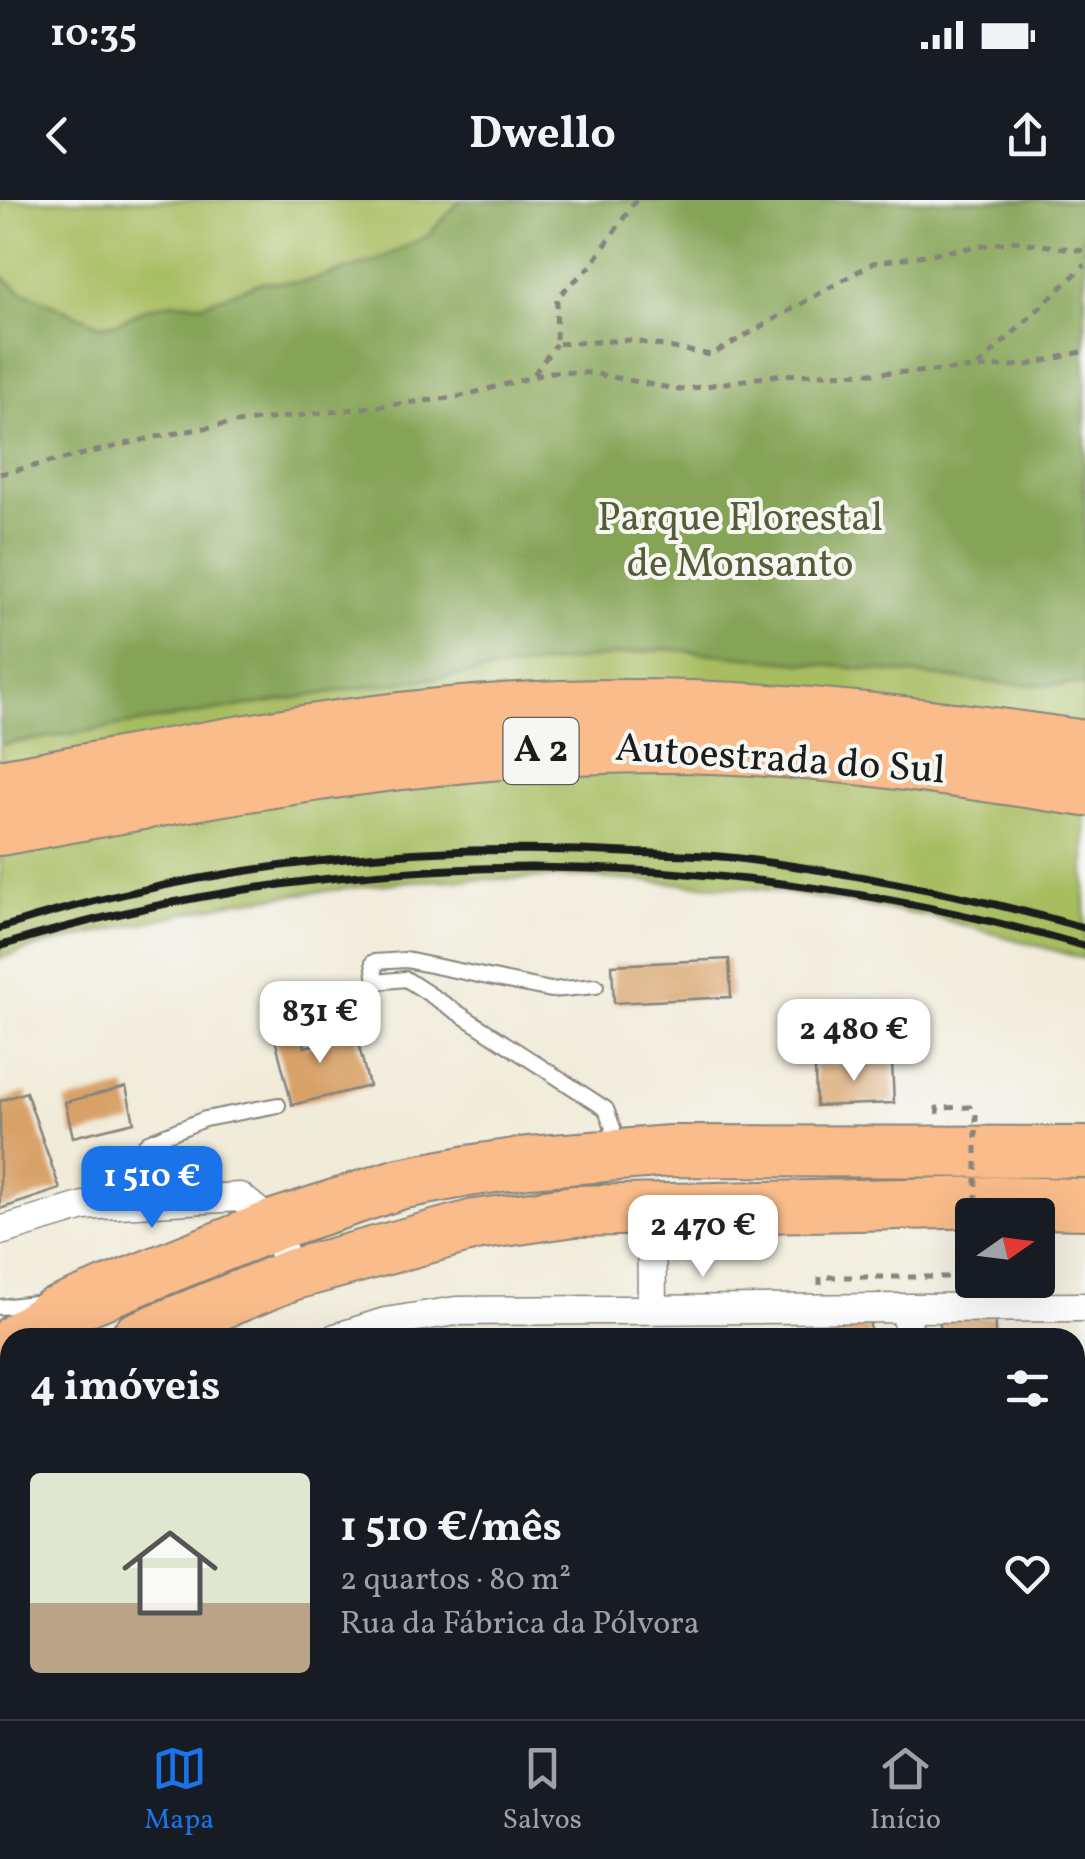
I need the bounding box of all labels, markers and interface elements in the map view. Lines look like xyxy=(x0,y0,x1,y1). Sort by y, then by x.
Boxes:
text: 10:35 xyxy=(50,9,137,62)
text: Dwello xyxy=(469,104,616,167)
icon: back xyxy=(30,108,85,163)
icon: share xyxy=(1000,108,1055,163)
park label: Parque Florestal de Monsanto xyxy=(597,492,883,594)
road number: A 2 xyxy=(504,718,578,784)
street label: Autoestrada do Sul xyxy=(613,722,947,800)
pin: 831 € xyxy=(250,981,390,1066)
text: 831 € xyxy=(282,991,358,1035)
pin: 2 480 € xyxy=(762,999,946,1084)
text: 2 480 € xyxy=(799,1009,909,1053)
pin: 1 510 € xyxy=(60,1146,244,1231)
text: 1 510 € xyxy=(103,1156,201,1200)
pin: 2 470 € xyxy=(611,1195,795,1280)
north arrow xyxy=(955,1198,1055,1298)
map controls xyxy=(955,1198,1055,1298)
text: 2 470 € xyxy=(650,1205,756,1249)
text: 4 imóveis xyxy=(30,1359,220,1418)
icon: filters xyxy=(1000,1361,1055,1416)
text: 1 510 €/mês xyxy=(340,1500,562,1559)
icon: home xyxy=(110,1513,230,1633)
icon: heart xyxy=(1000,1546,1055,1601)
text: 2 quartos · 80 m² xyxy=(340,1559,571,1603)
text: Rua da Fábrica da Pólvora xyxy=(340,1603,700,1647)
tab: Mapa xyxy=(144,1741,214,1840)
tab: Salvos xyxy=(502,1741,582,1840)
tab: Início xyxy=(870,1741,941,1840)

